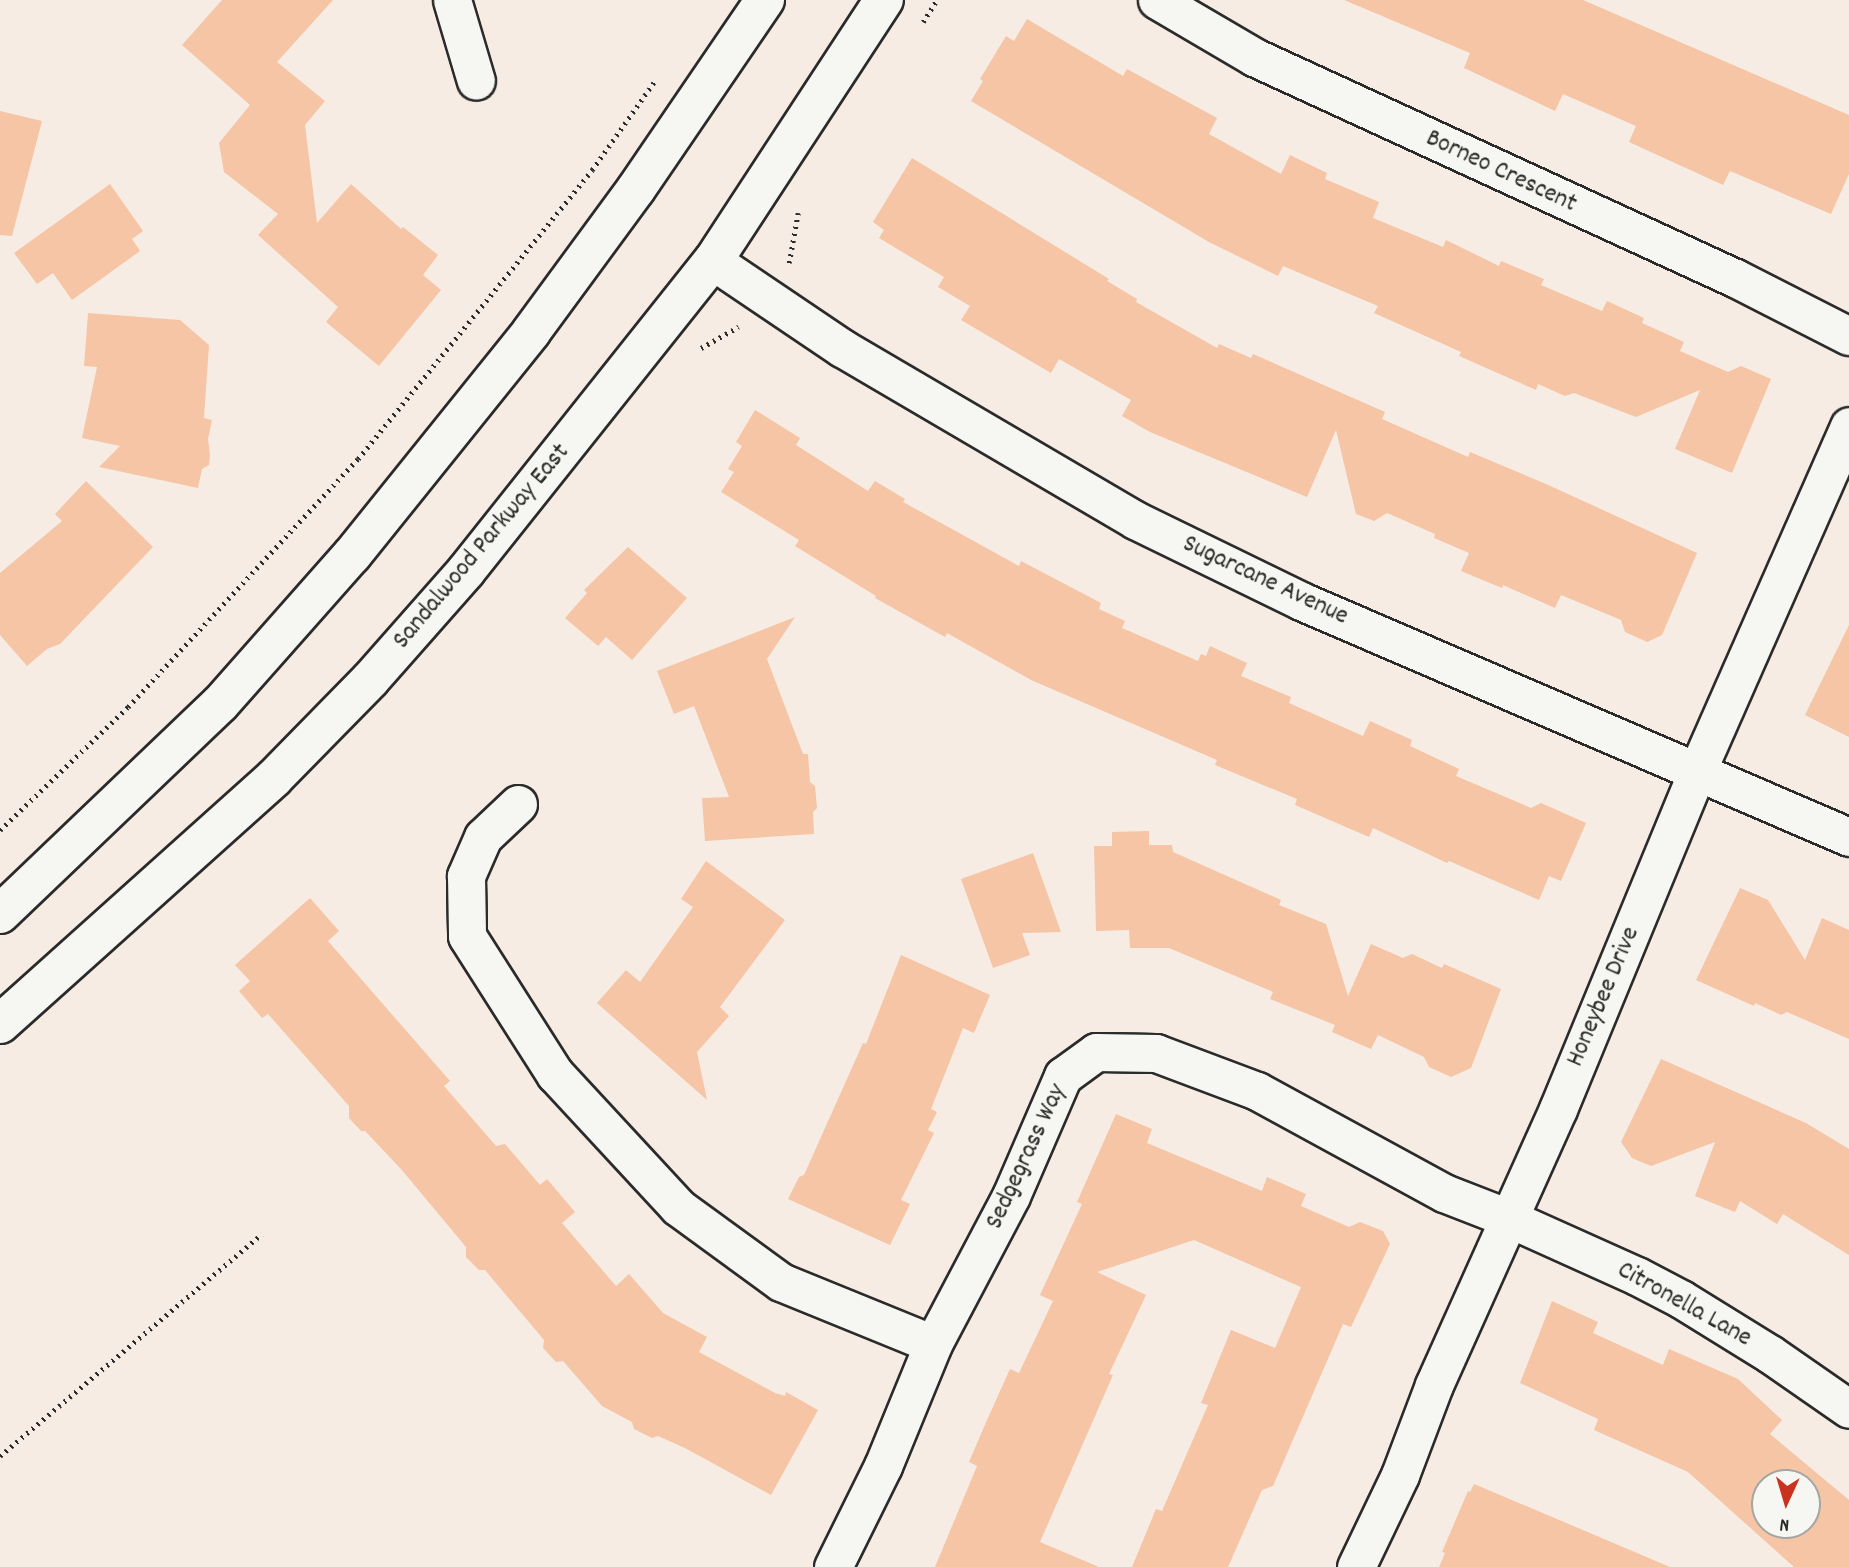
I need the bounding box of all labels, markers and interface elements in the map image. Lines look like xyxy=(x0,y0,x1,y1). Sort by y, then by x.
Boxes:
street label: Borneo Crescent xyxy=(1421,123,1581,221)
street label: Sandalwood Parkway East xyxy=(387,438,577,656)
street label: Sugarcane Avenue xyxy=(1177,529,1353,633)
street label: Honeybee Drive xyxy=(1561,922,1647,1072)
street label: Sedgegrass Way xyxy=(980,1079,1074,1235)
street label: Citronella Lane xyxy=(1611,1255,1757,1355)
north arrow xyxy=(1751,1469,1821,1539)
text: N xyxy=(1779,1510,1790,1537)

